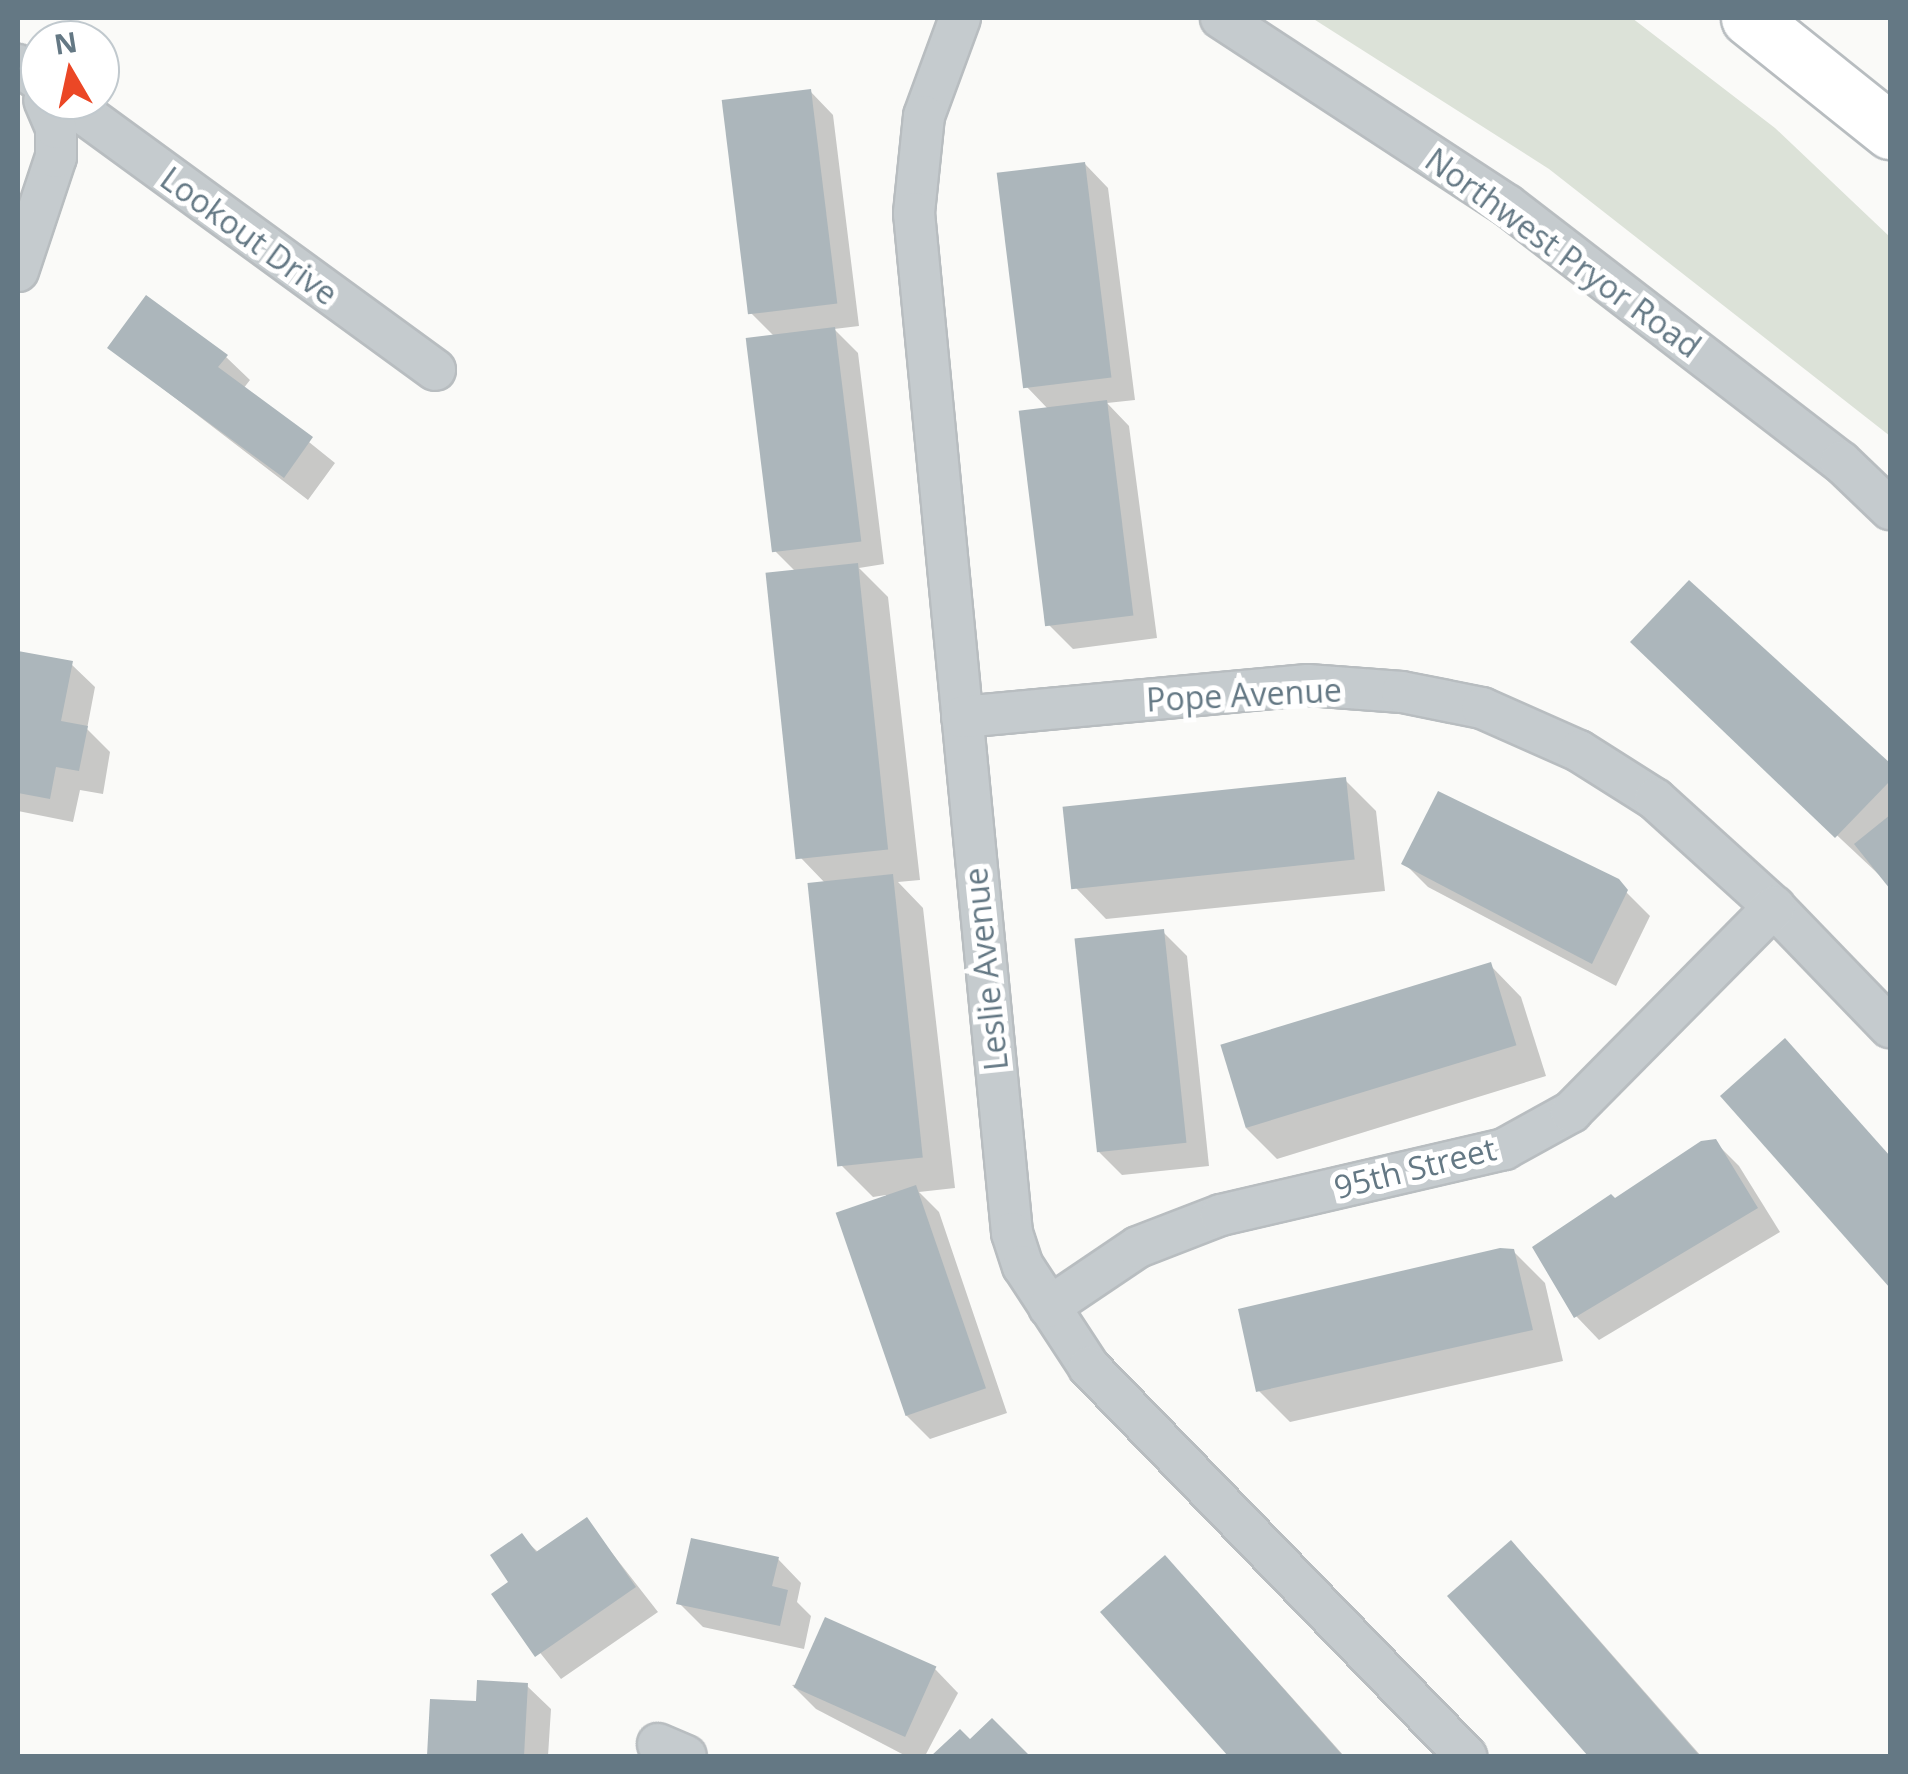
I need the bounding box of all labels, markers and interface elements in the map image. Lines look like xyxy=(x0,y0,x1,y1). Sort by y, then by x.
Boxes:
north arrow xyxy=(20,20,120,120)
text: N xyxy=(51,22,80,63)
street label: Northwest Pryor Road xyxy=(1418,140,1708,366)
street label: Lookout Drive xyxy=(153,159,345,313)
street label: Pope Avenue xyxy=(1145,671,1343,719)
street label: Leslie Avenue xyxy=(956,866,1016,1072)
street label: 95th Street xyxy=(1330,1129,1500,1207)

